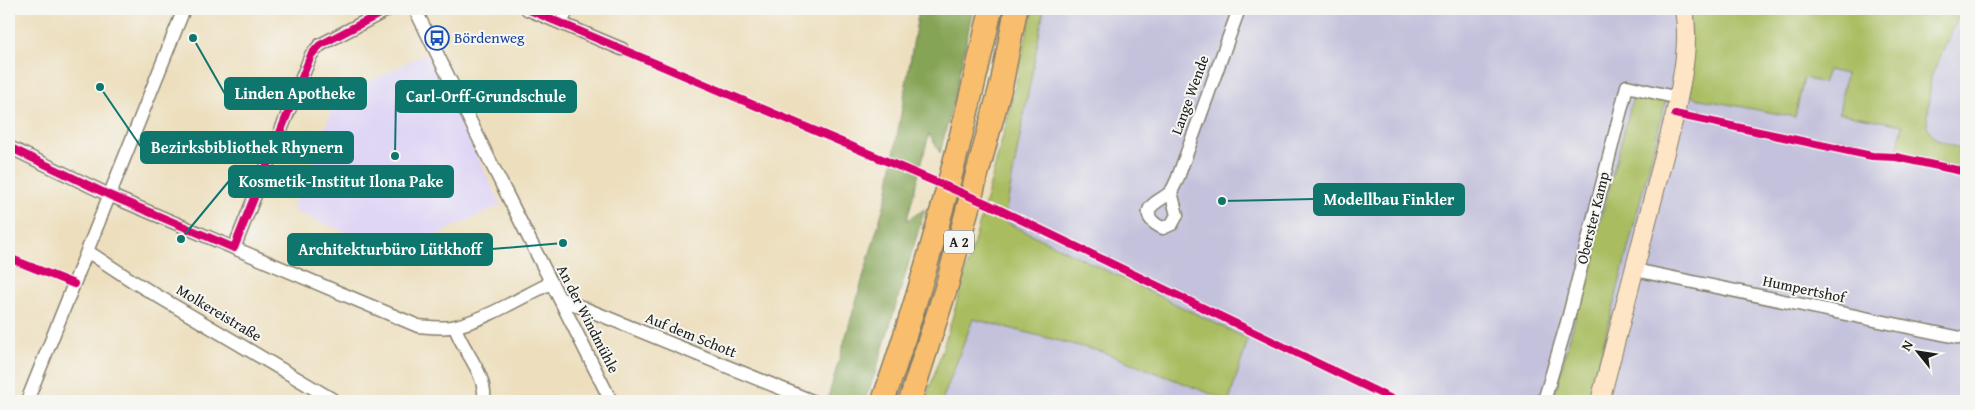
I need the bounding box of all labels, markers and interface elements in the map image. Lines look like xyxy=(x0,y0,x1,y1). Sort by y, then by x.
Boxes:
bus stop icon: Bördenweg xyxy=(424,25,450,51)
place label: Bördenweg xyxy=(454,27,525,48)
street label: Lange Wende xyxy=(1165,52,1214,138)
callout: Linden Apotheke xyxy=(225,78,366,109)
text: Linden Apotheke xyxy=(235,81,355,105)
callout: Carl-Orff-Grundschule xyxy=(396,81,576,112)
text: Carl-Orff-Grundschule xyxy=(406,84,566,108)
callout: Bezirksbibliothek Rhynern xyxy=(141,132,353,163)
text: Bezirksbibliothek Rhynern xyxy=(151,135,344,159)
callout: Kosmetik-Institut Ilona Pake xyxy=(229,166,453,197)
text: Kosmetik-Institut Ilona Pake xyxy=(239,169,443,193)
street label: Oberster Kamp xyxy=(1571,170,1614,266)
callout: Modellbau Finkler xyxy=(1314,184,1464,215)
text: Modellbau Finkler xyxy=(1324,187,1455,211)
road number: A 2 xyxy=(944,230,974,253)
callout: Architekturbüro Lütkhoff xyxy=(288,234,492,265)
text: Architekturbüro Lütkhoff xyxy=(298,237,484,261)
street label: An der Windmühle xyxy=(552,261,625,376)
street label: Humpertshof xyxy=(1761,270,1849,308)
street label: Molkereistraße xyxy=(173,279,266,346)
street label: Auf dem Schott xyxy=(643,307,740,363)
north arrow xyxy=(1892,328,1942,378)
text: N xyxy=(1896,336,1918,355)

